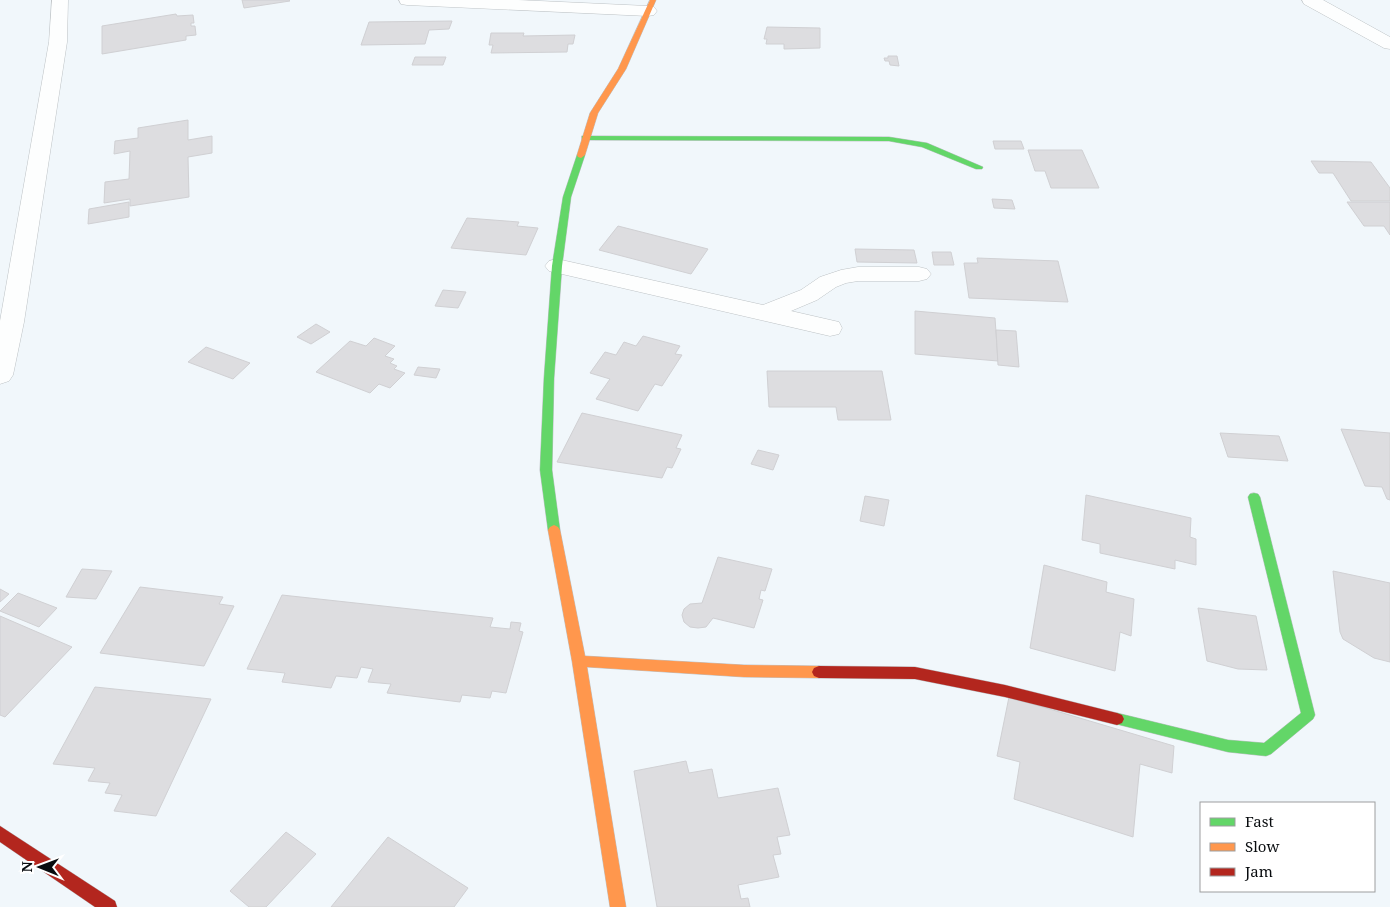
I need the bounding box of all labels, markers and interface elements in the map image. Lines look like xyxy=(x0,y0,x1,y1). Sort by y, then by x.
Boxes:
legend xyxy=(1200,802,1375,892)
text: Fast xyxy=(1245,811,1274,831)
text: Slow xyxy=(1245,836,1279,856)
north arrow xyxy=(15,842,65,892)
text: N xyxy=(17,861,36,872)
text: Jam xyxy=(1244,861,1273,881)

